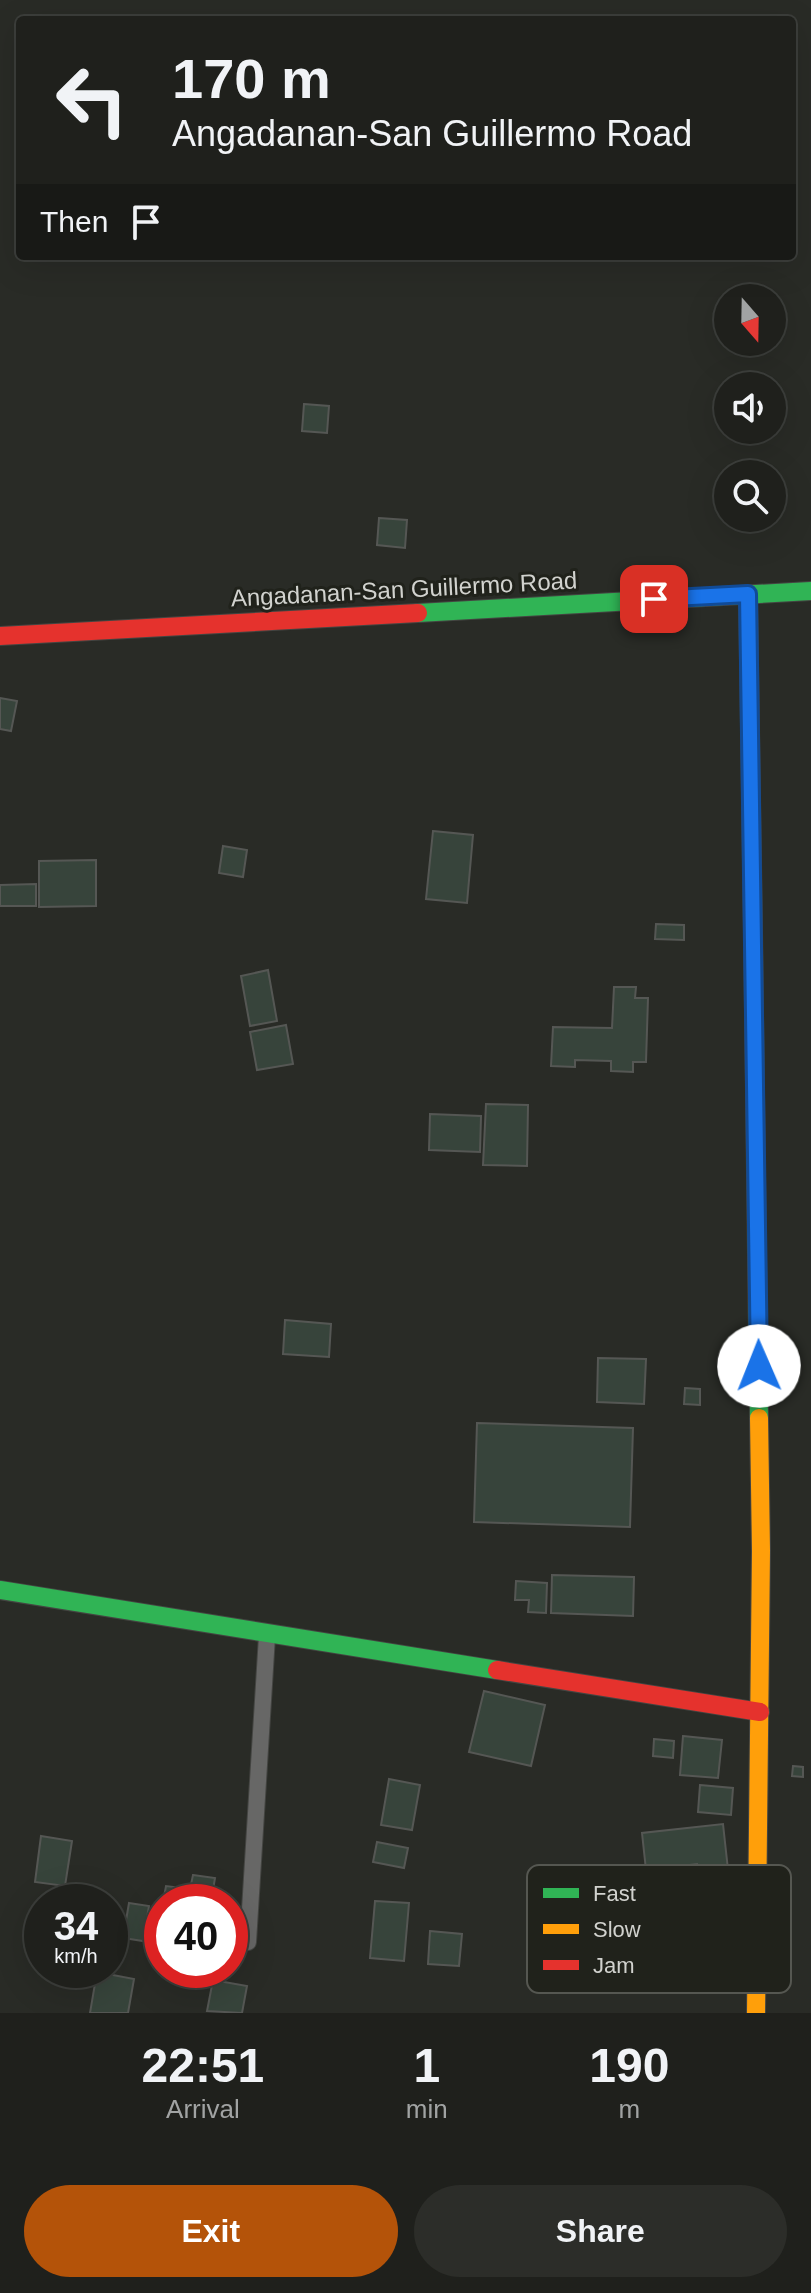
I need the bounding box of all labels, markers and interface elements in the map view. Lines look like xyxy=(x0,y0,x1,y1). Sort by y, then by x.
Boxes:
text: 170 m xyxy=(172,47,331,110)
icon: left xyxy=(40,48,144,152)
text: Angadanan-San Guillermo Road xyxy=(172,113,692,154)
icon: arrive xyxy=(124,200,168,244)
text: Then xyxy=(40,205,108,238)
north arrow xyxy=(714,284,786,356)
map controls xyxy=(714,284,786,532)
button: sound xyxy=(714,372,786,444)
button: search xyxy=(714,460,786,532)
pin xyxy=(620,565,688,633)
street label: Angadanan-San Guillermo Road xyxy=(230,566,578,612)
icon: arrive xyxy=(632,577,676,621)
position arrow xyxy=(717,1324,801,1408)
legend xyxy=(527,1865,791,1993)
text: Fast xyxy=(593,1881,636,1906)
speed limit sign: 40 xyxy=(144,1884,248,1988)
text: 34 xyxy=(54,1904,98,1948)
text: Slow xyxy=(593,1917,641,1942)
text: km/h xyxy=(54,1945,98,1967)
text: Jam xyxy=(593,1953,635,1978)
text: 22:51 xyxy=(142,2039,264,2092)
text: 1 xyxy=(413,2039,440,2092)
text: 190 xyxy=(589,2039,669,2092)
text: Arrival xyxy=(166,2094,240,2124)
text: min xyxy=(406,2094,448,2124)
text: m xyxy=(619,2094,640,2124)
button: Exit xyxy=(24,2185,398,2277)
button: Share xyxy=(414,2185,787,2277)

